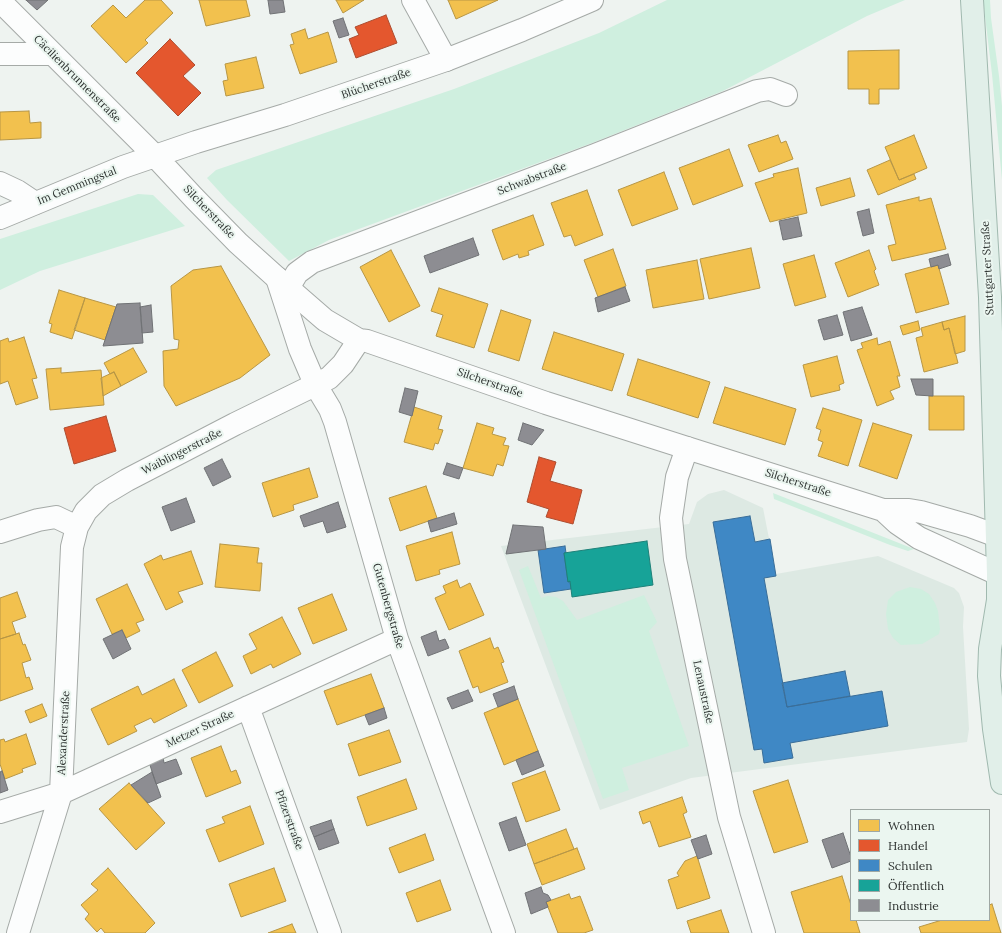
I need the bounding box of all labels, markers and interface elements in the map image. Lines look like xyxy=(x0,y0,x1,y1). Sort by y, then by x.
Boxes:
street label: Cäcilienbrunnenstraße xyxy=(31,33,123,125)
street label: Blücherstraße xyxy=(340,66,412,102)
street label: Schwabstraße xyxy=(496,160,568,198)
street label: Im Gemmingstal xyxy=(35,164,119,208)
street label: Silcherstraße xyxy=(180,183,238,241)
street label: Stuttgarter Straße xyxy=(979,221,997,315)
street label: Silcherstraße xyxy=(455,366,525,400)
street label: Waiblingerstraße xyxy=(140,426,224,478)
street label: Silcherstraße xyxy=(763,466,833,500)
street label: Gutenbergstraße xyxy=(370,562,406,650)
street label: Lenaustraße xyxy=(690,659,716,725)
street label: Alexanderstraße xyxy=(55,690,73,776)
street label: Metzer Straße xyxy=(164,707,236,751)
street label: Pfizerstraße xyxy=(272,788,306,852)
legend xyxy=(850,809,990,921)
text: Wohnen xyxy=(888,818,935,833)
text: Handel xyxy=(888,838,928,853)
text: Schulen xyxy=(888,858,933,873)
text: Öffentlich xyxy=(888,878,944,893)
text: Industrie xyxy=(888,898,939,913)

